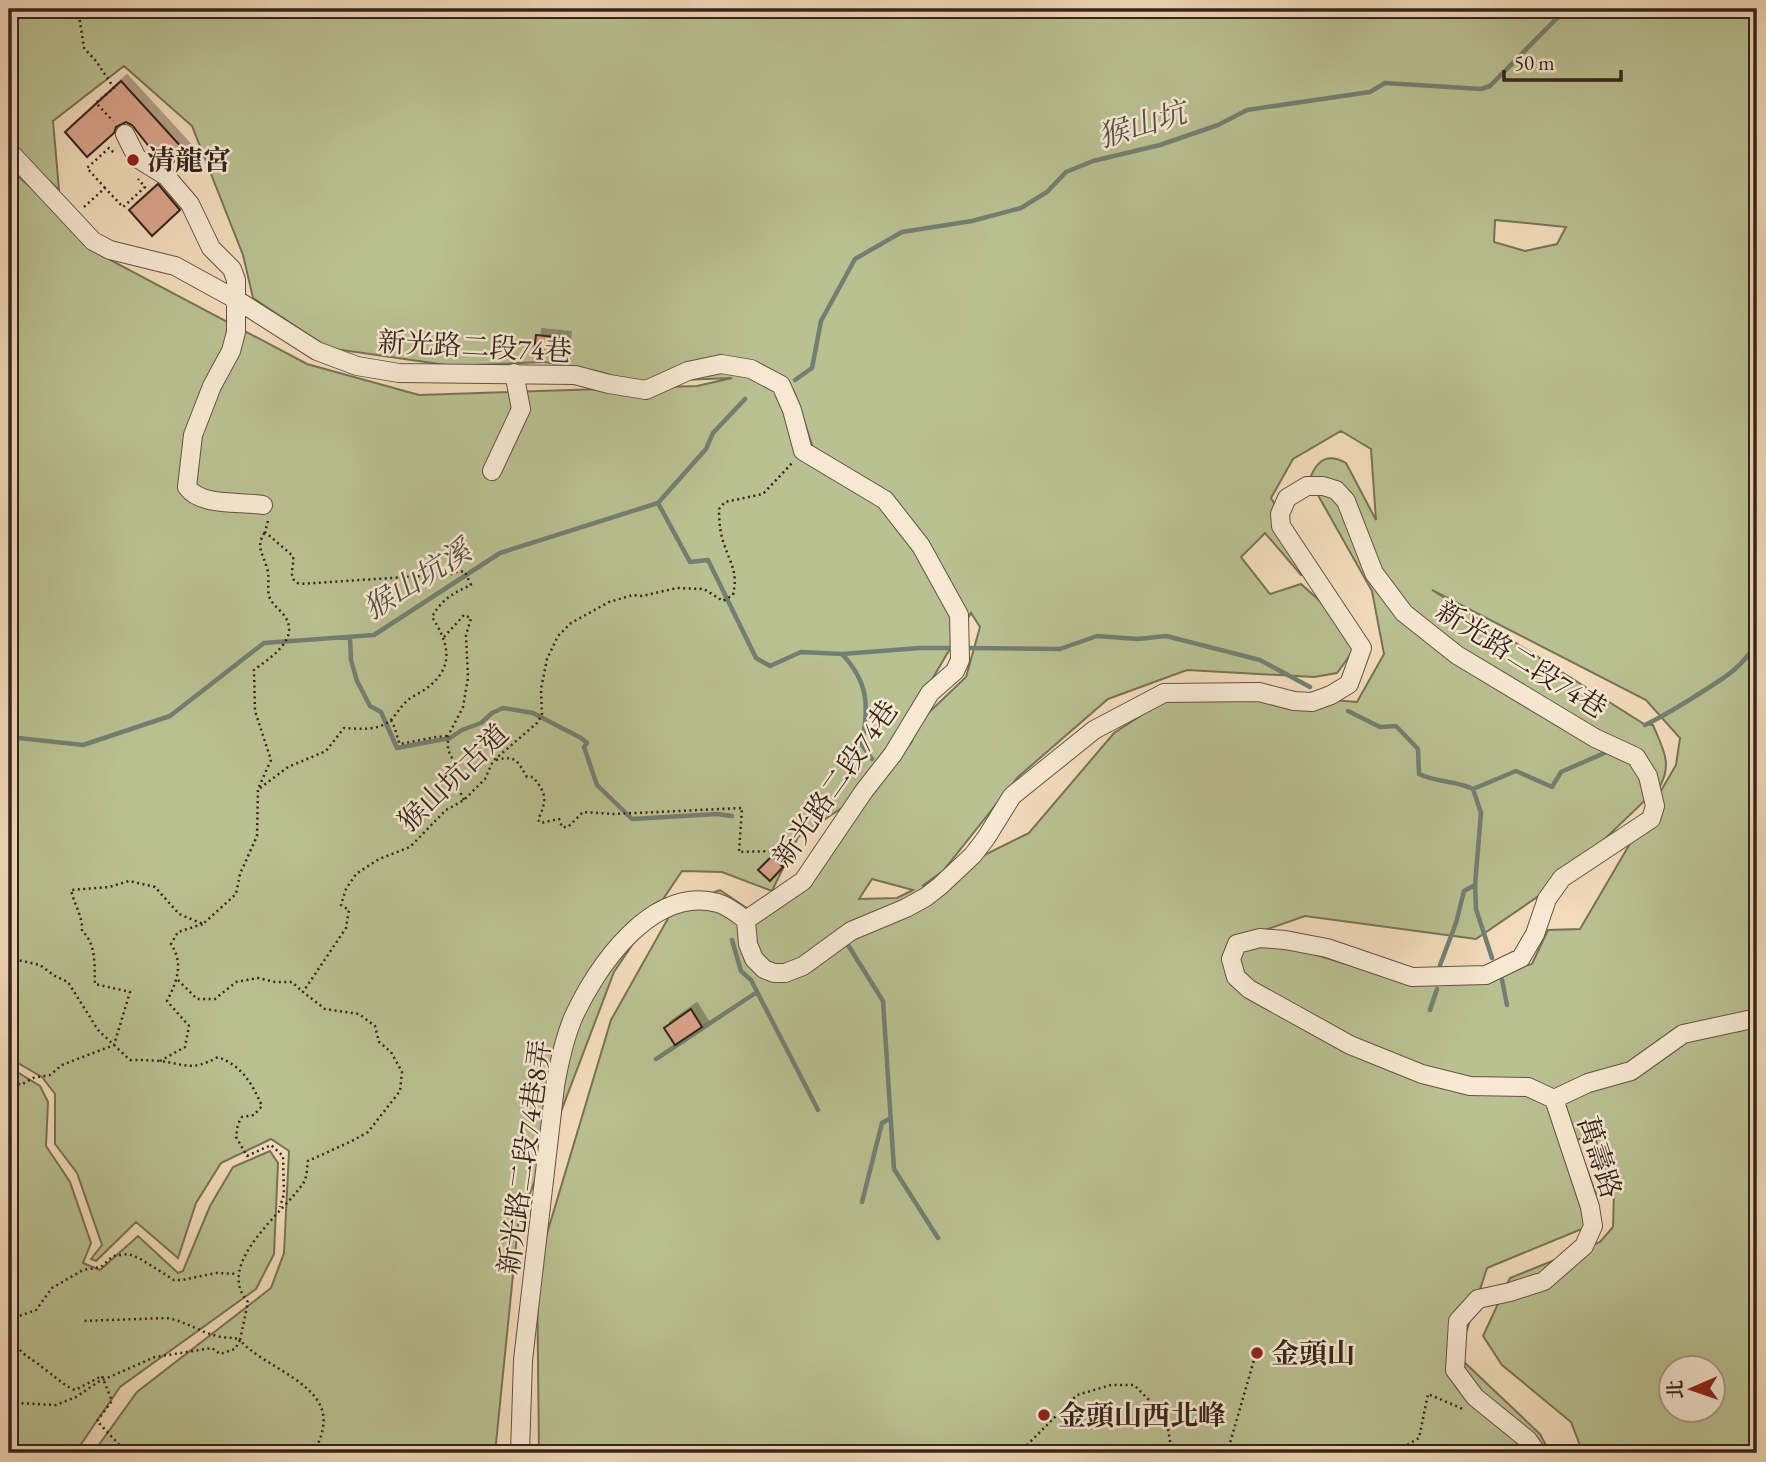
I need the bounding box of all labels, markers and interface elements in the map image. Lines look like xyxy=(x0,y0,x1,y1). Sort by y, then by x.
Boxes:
scale bar xyxy=(1504,38,1621,82)
text: 50 m xyxy=(1514,49,1555,76)
water label: 猴山坑 xyxy=(1093,91,1195,156)
place label: 清龍宮 xyxy=(147,142,231,178)
marker: 清龍宮 xyxy=(125,152,141,168)
street label: 新光路二段74巷 xyxy=(377,323,573,369)
water label: 猴山坑溪 xyxy=(356,529,481,627)
street label: 新光路二段74巷 xyxy=(1430,592,1614,726)
street label: 新光路二段74巷 xyxy=(764,693,906,873)
street label: 猴山坑古道 xyxy=(390,715,516,839)
street label: 新光路二段74巷8弄 xyxy=(490,1037,558,1277)
street label: 萬壽路 xyxy=(1570,1111,1630,1203)
place label: 金頭山 xyxy=(1271,1335,1355,1371)
marker: 金頭山 xyxy=(1249,1345,1265,1361)
north arrow xyxy=(1658,1354,1728,1424)
text: 北 xyxy=(1663,1380,1688,1400)
place label: 金頭山西北峰 xyxy=(1058,1397,1226,1433)
marker: 金頭山西北峰 xyxy=(1036,1407,1052,1423)

